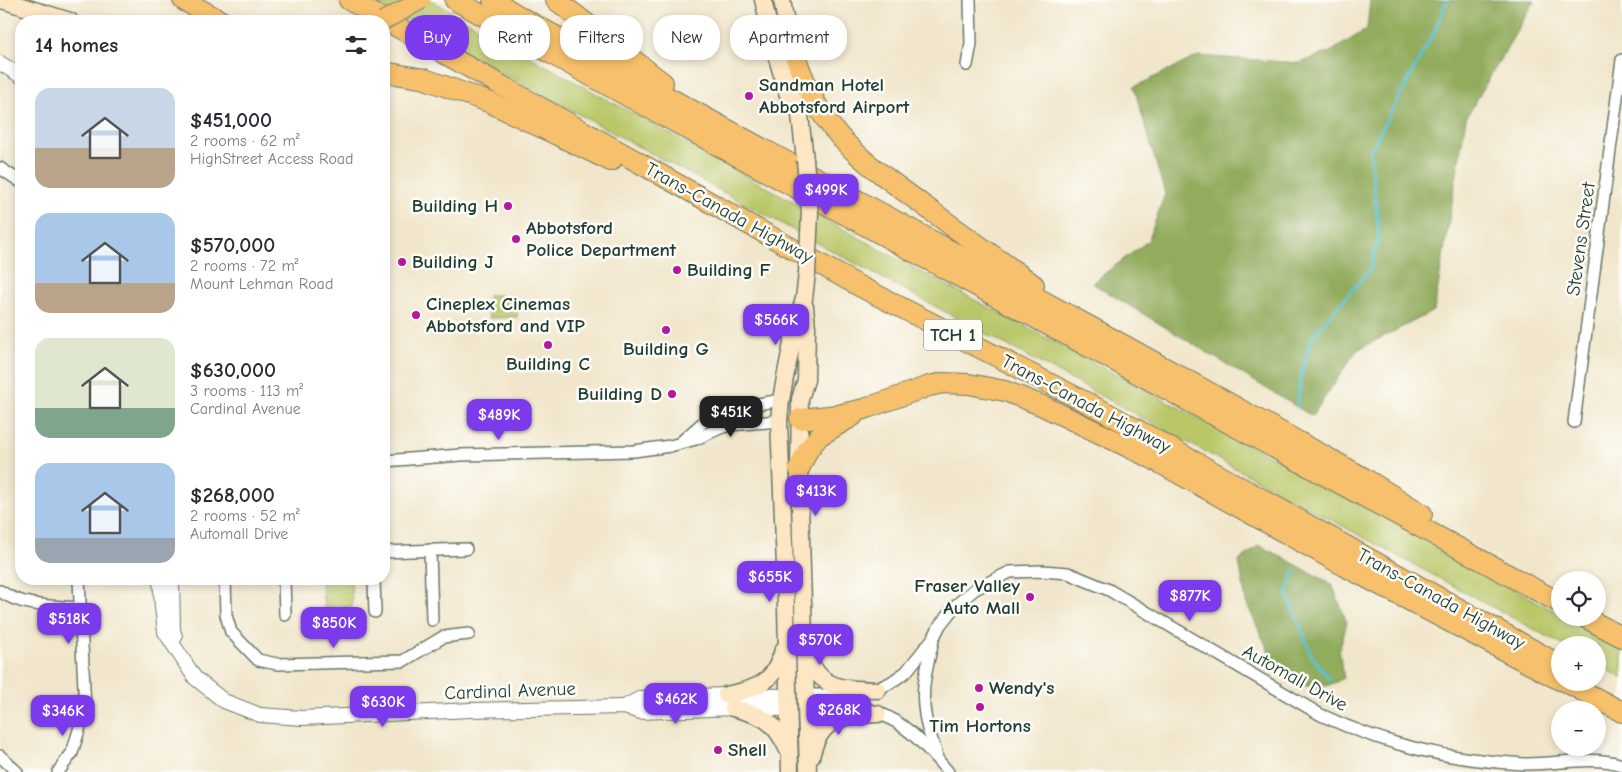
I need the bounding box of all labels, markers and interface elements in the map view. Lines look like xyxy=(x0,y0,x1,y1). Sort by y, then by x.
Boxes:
chip: Buy xyxy=(405,15,469,60)
chip: Rent xyxy=(479,15,550,60)
chip: Filters xyxy=(560,15,643,60)
chip: New xyxy=(653,15,720,60)
chip: Apartment xyxy=(730,15,847,60)
icon: filters xyxy=(342,31,370,59)
text: 14 homes xyxy=(35,33,118,57)
place label: Sandman Hotel Abbotsford Airport xyxy=(759,74,910,118)
marker: Sandman Hotel Abbotsford Airport xyxy=(743,90,755,102)
icon: home xyxy=(75,108,135,168)
text: $451,000 xyxy=(190,108,272,132)
text: 2 rooms · 62 m² xyxy=(190,132,300,150)
text: HighStreet Access Road xyxy=(190,150,354,168)
street label: Trans-Canada Highway xyxy=(641,158,817,269)
pin: $499K xyxy=(791,174,861,216)
street label: Stevens Street xyxy=(1562,180,1600,297)
text: $499K xyxy=(805,181,847,199)
place label: Building H xyxy=(412,195,498,217)
marker: Building H xyxy=(502,200,514,212)
place label: Abbotsford Police Department xyxy=(526,217,677,261)
icon: home xyxy=(75,233,135,293)
text: $570,000 xyxy=(190,233,275,257)
marker: Abbotsford Police Department xyxy=(510,233,522,245)
place label: Building J xyxy=(412,251,494,273)
marker: Building J xyxy=(396,256,408,268)
text: 2 rooms · 72 m² xyxy=(190,257,299,275)
place label: Building F xyxy=(687,259,771,281)
marker: Building F xyxy=(671,264,683,276)
text: Mount Lehman Road xyxy=(190,275,333,293)
place label: Cineplex Cinemas Abbotsford and VIP xyxy=(426,293,585,337)
pin: $566K xyxy=(741,304,811,346)
marker: Cineplex Cinemas Abbotsford and VIP xyxy=(410,309,422,321)
text: $566K xyxy=(754,311,798,329)
road number: TCH 1 xyxy=(924,320,982,350)
marker: Building G xyxy=(660,324,672,336)
place label: Building G xyxy=(623,338,709,360)
marker: Building C xyxy=(542,339,554,351)
street label: Trans-Canada Highway xyxy=(998,350,1175,458)
place label: Building C xyxy=(506,353,591,375)
icon: home xyxy=(75,358,135,418)
text: $630,000 xyxy=(190,358,276,382)
text: 3 rooms · 113 m² xyxy=(190,382,303,400)
place label: Building D xyxy=(578,383,662,405)
marker: Building D xyxy=(666,388,678,400)
pin: $451K xyxy=(696,396,766,438)
pin: $489K xyxy=(464,398,534,441)
text: Cardinal Avenue xyxy=(190,400,301,418)
text: $451K xyxy=(711,403,751,421)
text: $489K xyxy=(478,406,520,424)
pin: $413K xyxy=(781,474,851,517)
text: $413K xyxy=(796,482,836,500)
icon: home xyxy=(75,483,135,543)
text: $268,000 xyxy=(190,483,275,507)
text: 2 rooms · 52 m² xyxy=(190,507,300,525)
text: Automall Drive xyxy=(190,525,288,543)
street label: Trans-Canada Highway xyxy=(1353,544,1529,655)
pin: $655K xyxy=(735,560,805,603)
text: $655K xyxy=(748,568,792,586)
map controls xyxy=(1551,571,1606,756)
button: locate xyxy=(1551,571,1606,626)
place label: Fraser Valley Auto Mall xyxy=(914,575,1020,619)
pin: $877K xyxy=(1155,580,1225,622)
text: $877K xyxy=(1169,587,1211,605)
marker: Fraser Valley Auto Mall xyxy=(1024,591,1036,603)
pin: $518K xyxy=(34,602,104,645)
pin: $850K xyxy=(299,606,369,649)
text: $518K xyxy=(48,610,90,628)
text: $850K xyxy=(312,614,356,632)
pin: $570K xyxy=(785,624,855,666)
text: $570K xyxy=(798,631,842,649)
button: + xyxy=(1551,636,1606,691)
street label: Automall Drive xyxy=(1239,640,1351,716)
place label: Wendy's xyxy=(989,677,1054,699)
street label: Cardinal Avenue xyxy=(444,678,576,704)
pin: $462K xyxy=(641,682,711,725)
marker: Wendy's xyxy=(973,682,985,694)
pin: $630K xyxy=(348,686,418,728)
text: $462K xyxy=(655,690,697,708)
text: $630K xyxy=(361,693,405,711)
pin: $346K xyxy=(28,694,98,737)
pin: $268K xyxy=(804,694,874,736)
text: $268K xyxy=(817,701,861,719)
marker: Tim Hortons xyxy=(974,701,986,713)
button: − xyxy=(1551,701,1606,756)
text: $346K xyxy=(42,702,84,720)
place label: Tim Hortons xyxy=(929,715,1031,737)
place label: Shell xyxy=(728,739,767,761)
marker: Shell xyxy=(712,744,724,756)

